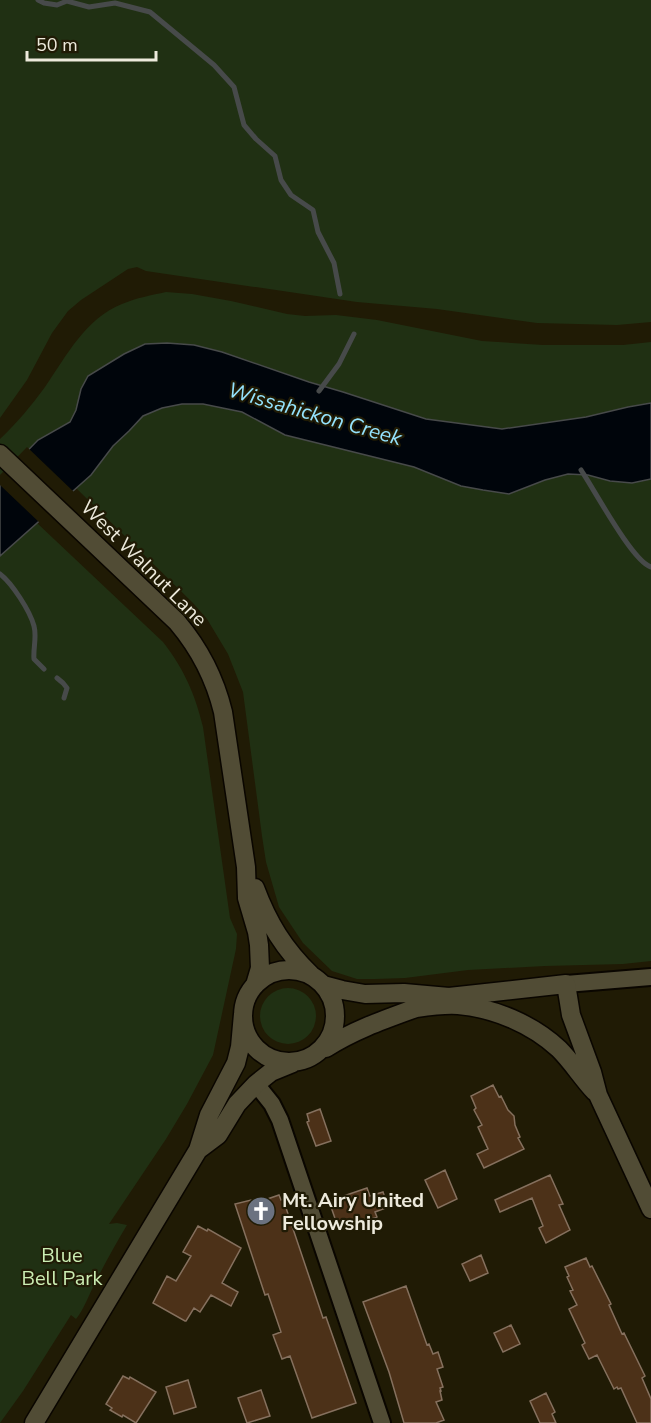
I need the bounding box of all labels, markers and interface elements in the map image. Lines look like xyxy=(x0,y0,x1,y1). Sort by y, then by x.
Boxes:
scale bar xyxy=(27,24,156,62)
text: 50 m xyxy=(36,33,78,57)
water label: Wissahickon Creek xyxy=(225,376,406,452)
street label: West Walnut Lane xyxy=(74,494,213,633)
place label: Mt. Airy United Fellowship xyxy=(282,1187,424,1237)
church icon: Mt. Airy United Fellowship xyxy=(245,1195,277,1227)
park label: Blue Bell Park xyxy=(21,1242,104,1292)

